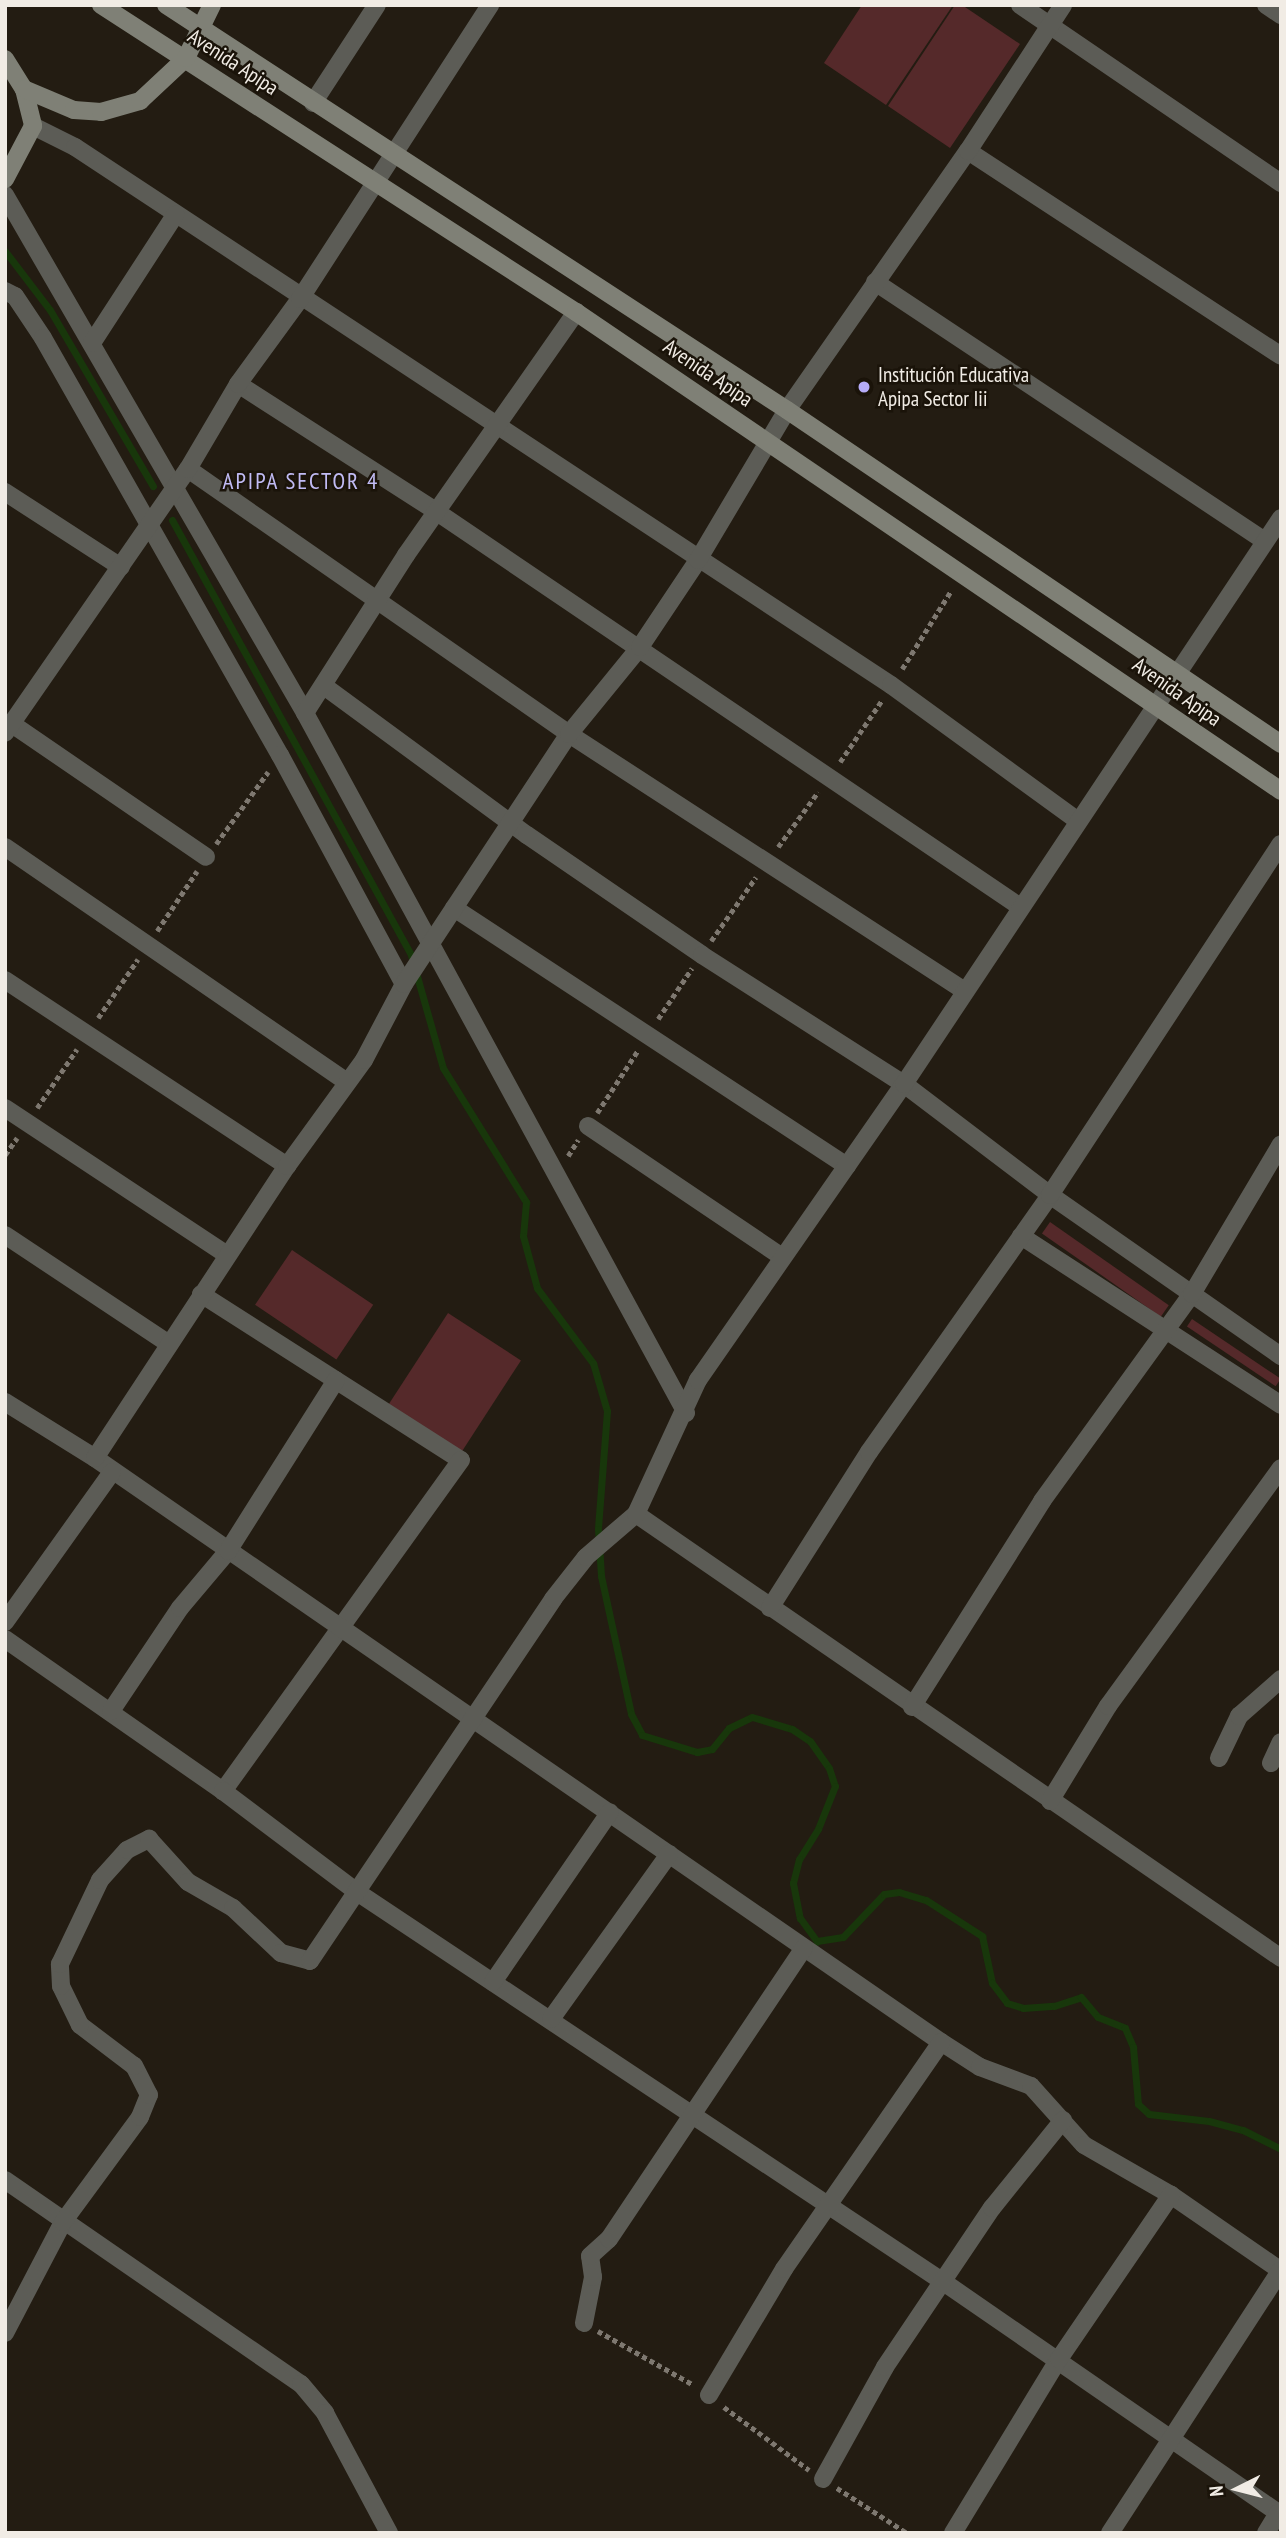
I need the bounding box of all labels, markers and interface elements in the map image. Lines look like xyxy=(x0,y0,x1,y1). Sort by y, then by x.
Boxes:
street label: Avenida Apipa xyxy=(183,23,283,101)
street label: Avenida Apipa xyxy=(658,334,758,412)
place label: Institución Educativa Apipa Sector Iii xyxy=(878,362,1029,412)
marker: Institución Educativa Apipa Sector Iii xyxy=(856,379,872,395)
district label: APIPA SECTOR 4 xyxy=(224,467,378,495)
street label: Avenida Apipa xyxy=(1128,652,1226,732)
north arrow xyxy=(1202,2454,1272,2524)
text: N xyxy=(1204,2485,1229,2498)

